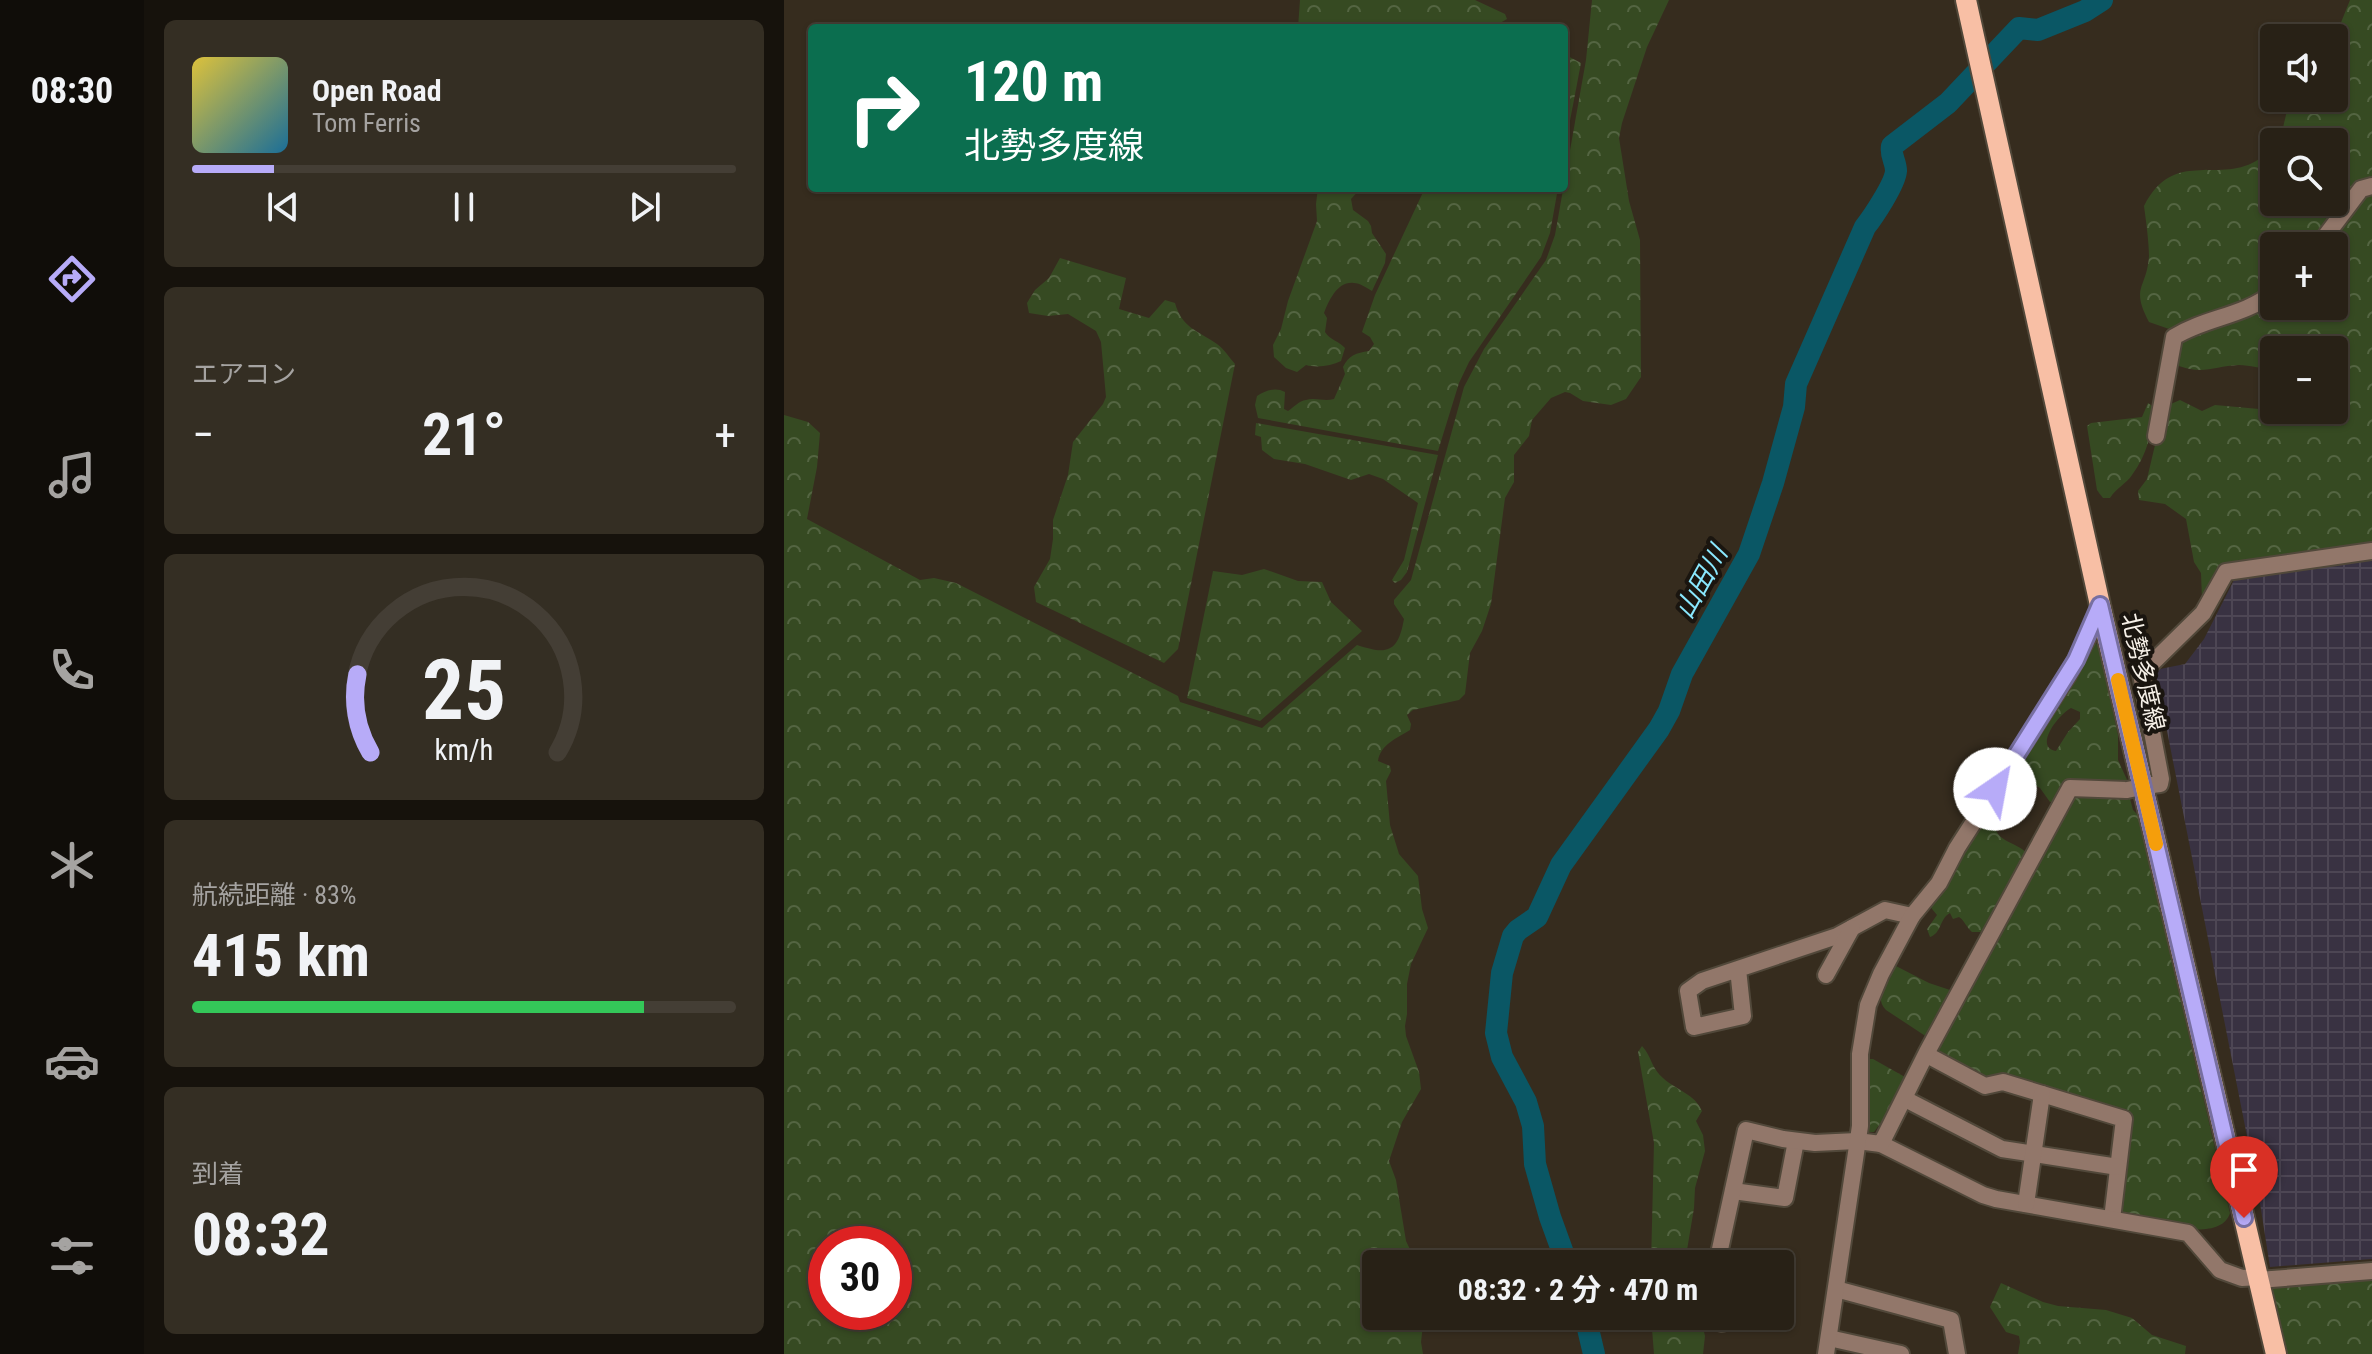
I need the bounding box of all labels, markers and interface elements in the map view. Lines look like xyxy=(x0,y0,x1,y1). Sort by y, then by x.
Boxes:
map controls xyxy=(2260,24,2348,424)
button: sound xyxy=(2260,24,2348,112)
text: 120 m xyxy=(964,49,1103,115)
icon: right xyxy=(832,56,936,160)
text: 08:30 xyxy=(31,70,113,112)
text: Open Road xyxy=(312,73,442,108)
text: Tom Ferris xyxy=(312,108,421,138)
text: 北勢多度線 xyxy=(964,125,1144,167)
button: search xyxy=(2260,128,2348,216)
icon: previous xyxy=(261,185,305,229)
icon: pause xyxy=(442,185,486,229)
icon: next xyxy=(623,185,667,229)
button: + xyxy=(2260,232,2348,320)
icon: directions xyxy=(44,251,100,307)
button: − xyxy=(2260,336,2348,424)
text: エアコン xyxy=(192,359,296,389)
text: 21° xyxy=(422,399,506,470)
text: − xyxy=(192,409,214,461)
text: + xyxy=(714,409,736,461)
icon: music xyxy=(44,447,100,503)
water label: 山田川 xyxy=(1669,538,1734,623)
street label: 北勢多度線 xyxy=(2116,610,2170,734)
icon: phone xyxy=(44,642,100,698)
text: 25 xyxy=(422,642,506,739)
text: km/h xyxy=(435,733,493,767)
position arrow xyxy=(1953,747,2037,831)
icon: climate xyxy=(44,837,100,893)
text: 航続距離 · 83% xyxy=(192,880,356,910)
text: 415 km xyxy=(192,920,370,991)
icon: car xyxy=(44,1033,100,1089)
pin xyxy=(2210,1136,2278,1218)
icon: arrive xyxy=(2222,1148,2266,1192)
text: 到着 xyxy=(192,1159,244,1189)
text: 08:32 xyxy=(192,1199,330,1270)
speed limit sign: 30 xyxy=(808,1226,912,1330)
icon: filters xyxy=(44,1228,100,1284)
text: 08:32 · 2 分 · 470 m xyxy=(1458,1272,1698,1307)

